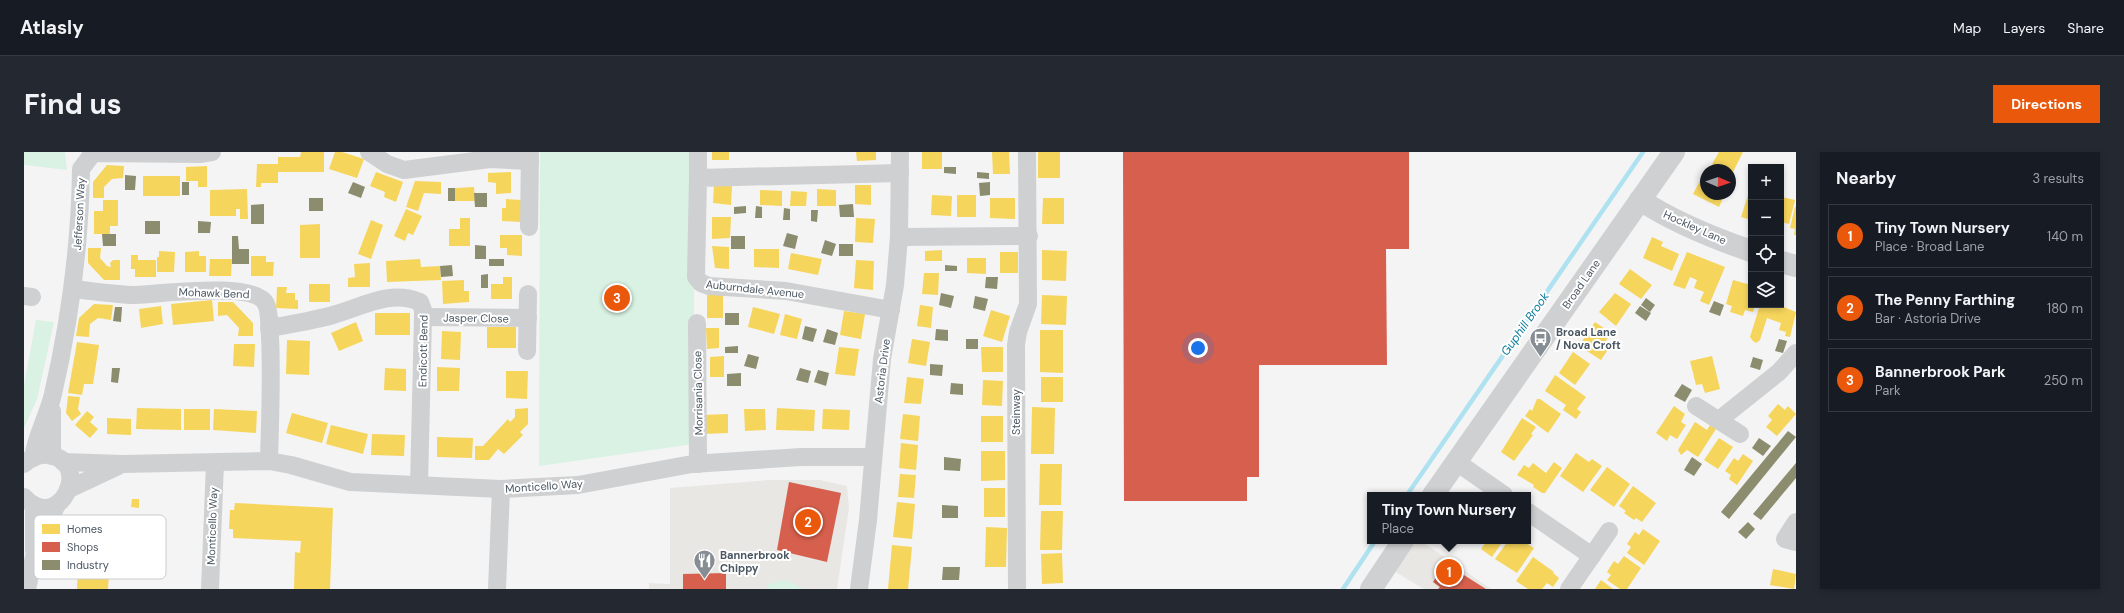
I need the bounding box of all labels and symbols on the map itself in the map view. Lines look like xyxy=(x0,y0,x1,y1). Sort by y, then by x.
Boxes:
north arrow xyxy=(1700,164,1736,200)
street label: Jefferson Way xyxy=(70,177,88,251)
street label: Hockley Lane xyxy=(1661,207,1729,247)
street label: Broad Lane xyxy=(1559,257,1603,311)
street label: Auburndale Avenue xyxy=(705,277,805,301)
pin: 3 xyxy=(604,283,630,313)
street label: Mohawk Bend xyxy=(178,285,250,301)
water label: Guphill Brook xyxy=(1497,288,1553,359)
street label: Jasper Close xyxy=(443,310,509,326)
street label: Endicott Bend xyxy=(415,315,431,387)
bus stop icon: Broad Lane / Nova Croft xyxy=(1528,325,1554,358)
place label: Broad Lane / Nova Croft xyxy=(1556,325,1621,352)
street label: Astoria Drive xyxy=(871,338,893,404)
your location xyxy=(1188,338,1208,358)
street label: Morrisania Close xyxy=(690,351,706,435)
street label: Steinway xyxy=(1009,389,1023,435)
street label: Monticello Way xyxy=(505,476,583,496)
street label: Monticello Way xyxy=(204,487,220,565)
pin: 2 xyxy=(795,507,821,537)
legend xyxy=(34,515,166,579)
text: Homes xyxy=(67,522,103,536)
text: Shops xyxy=(67,540,99,554)
restaurant icon: Bannerbrook Chippy xyxy=(692,548,718,581)
place label: Bannerbrook Chippy xyxy=(720,548,790,575)
pin: 1 xyxy=(1436,557,1462,587)
text: Industry xyxy=(67,558,109,572)

